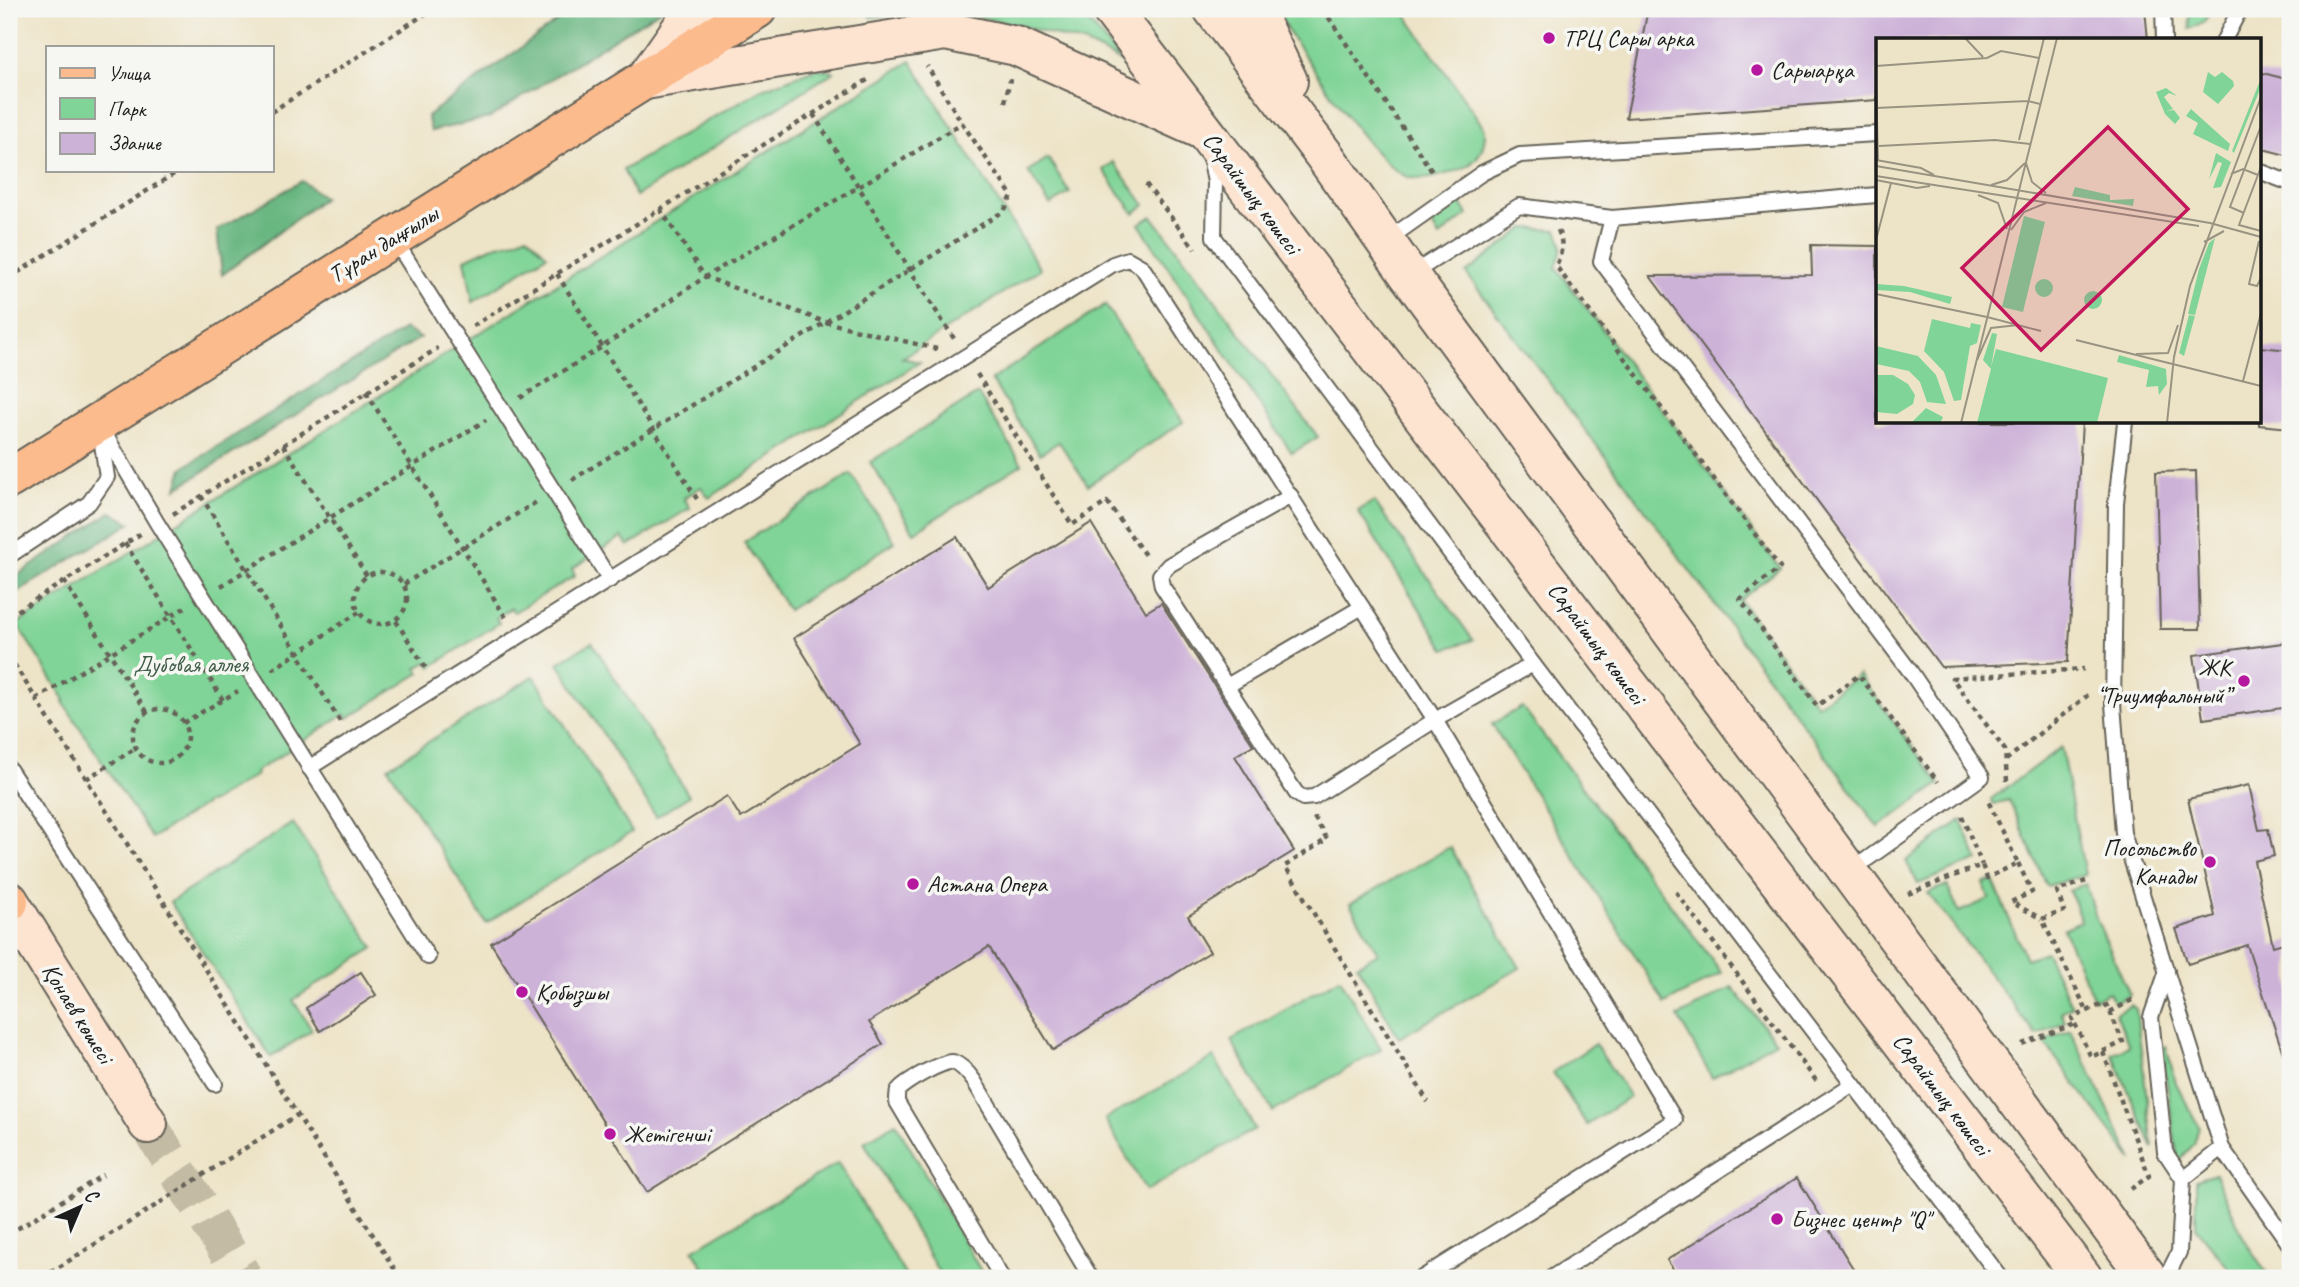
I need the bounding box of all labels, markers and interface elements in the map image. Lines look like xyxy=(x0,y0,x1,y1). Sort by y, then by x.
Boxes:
place label: ТРЦ Сары арка xyxy=(1563,23,1695,53)
marker: ТРЦ Сары арка xyxy=(1541,30,1557,46)
inset map xyxy=(1876,38,2260,424)
legend xyxy=(46,46,273,172)
place label: Сарыарқа xyxy=(1771,55,1855,85)
text: Улица xyxy=(108,60,151,86)
marker: Сарыарқа xyxy=(1749,62,1765,78)
text: Парк xyxy=(108,96,148,122)
street label: Сарайшық көшесі xyxy=(1196,126,1309,262)
text: Здание xyxy=(108,130,162,156)
street label: Тұран даңғылы xyxy=(323,197,445,290)
street label: Сарайшық көшесі xyxy=(1541,576,1654,712)
park label: Дубовая аллея xyxy=(133,649,250,679)
place label: ЖК “Триумфальный” xyxy=(2097,652,2236,710)
marker: ЖК “Триумфальный” xyxy=(2236,673,2252,689)
place label: Посольство Канады xyxy=(2103,833,2198,891)
marker: Посольство Канады xyxy=(2202,854,2218,870)
place label: Астана Опера xyxy=(927,869,1048,899)
marker: Астана Опера xyxy=(905,876,921,892)
street label: Қонаев көшесі xyxy=(35,957,122,1071)
place label: Қобызшы xyxy=(536,977,610,1008)
marker: Қобызшы xyxy=(514,984,530,1000)
street label: Сарайшық көшесі xyxy=(1886,1027,1999,1163)
place label: Жетігенші xyxy=(624,1119,713,1149)
marker: Жетігенші xyxy=(602,1126,618,1142)
north arrow xyxy=(46,1172,116,1242)
text: С xyxy=(79,1184,105,1209)
place label: Бизнес центр "Q" xyxy=(1791,1204,1935,1235)
marker: Бизнес центр "Q" xyxy=(1769,1211,1785,1227)

